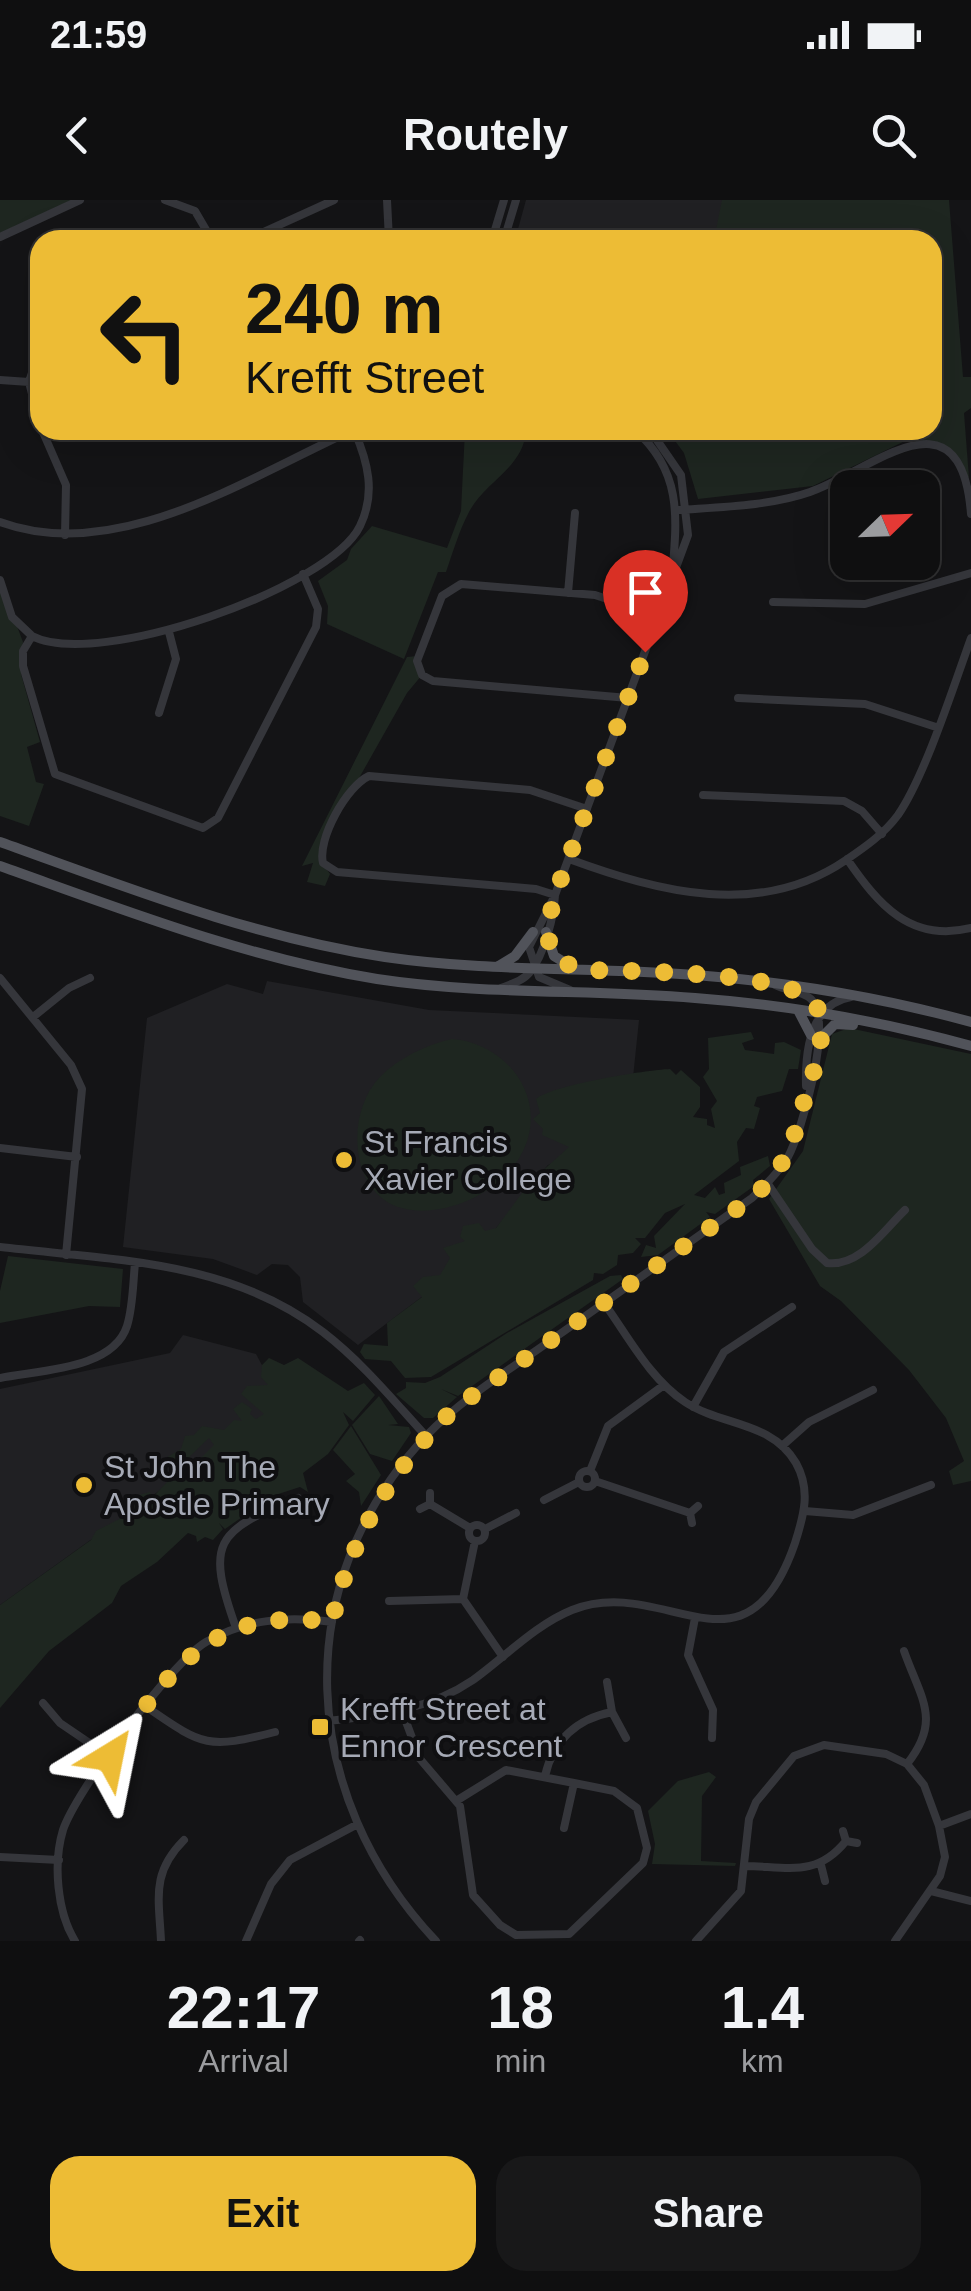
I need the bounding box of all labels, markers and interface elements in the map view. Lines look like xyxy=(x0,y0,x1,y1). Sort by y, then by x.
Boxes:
text: 21:59 xyxy=(50,14,147,56)
icon: back xyxy=(50,108,105,163)
icon: search xyxy=(866,108,921,163)
text: Routely xyxy=(403,109,568,160)
icon: left xyxy=(80,270,210,400)
text: 240 m xyxy=(245,270,443,348)
text: Krefft Street xyxy=(245,352,484,403)
north arrow xyxy=(830,470,940,580)
map controls xyxy=(830,470,940,580)
pin xyxy=(603,550,688,653)
icon: arrive xyxy=(618,565,673,620)
place label: St Francis Xavier College xyxy=(364,1124,572,1197)
marker: St Francis Xavier College xyxy=(333,1149,355,1171)
place label: St John The Apostle Primary xyxy=(104,1449,330,1522)
marker: St John The Apostle Primary xyxy=(73,1474,95,1496)
place label: Krefft Street at Ennor Crescent xyxy=(340,1691,562,1764)
position arrow xyxy=(58,1705,162,1809)
marker: Krefft Street at Ennor Crescent xyxy=(309,1716,331,1738)
text: 22:17 xyxy=(167,1974,320,2041)
text: 18 xyxy=(487,1974,554,2041)
text: 1.4 xyxy=(721,1974,804,2041)
text: Arrival xyxy=(198,2043,289,2079)
text: min xyxy=(495,2043,546,2079)
text: km xyxy=(741,2043,784,2079)
button: Exit xyxy=(50,2156,476,2271)
button: Share xyxy=(496,2156,921,2271)

